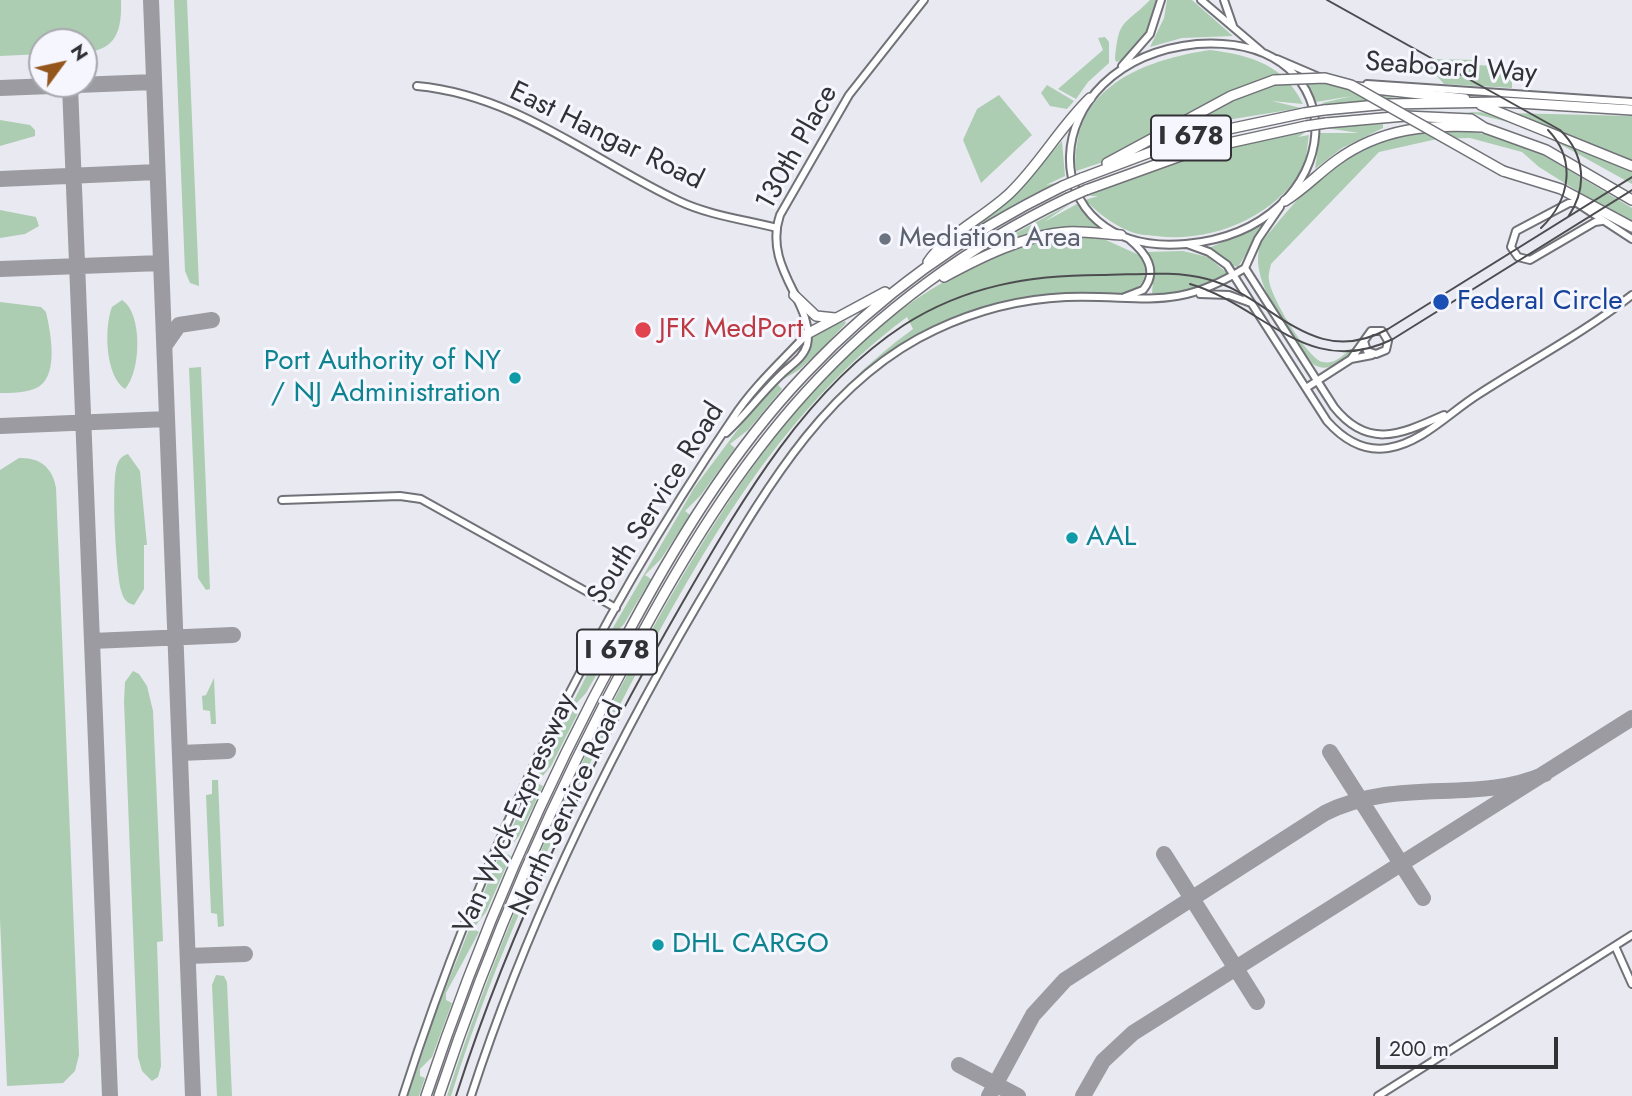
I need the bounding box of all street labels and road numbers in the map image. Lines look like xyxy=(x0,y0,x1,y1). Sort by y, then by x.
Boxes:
street label: Seaboard Way xyxy=(1364,46,1538,92)
street label: East Hangar Road xyxy=(504,76,708,198)
street label: 130th Place xyxy=(750,80,846,216)
road number: I 678 xyxy=(1151,116,1231,160)
street label: South Service Road xyxy=(581,397,733,611)
road number: I 678 xyxy=(577,630,657,674)
street label: Van Wyck Expressway xyxy=(448,688,584,940)
street label: North Service Road xyxy=(504,696,632,922)

